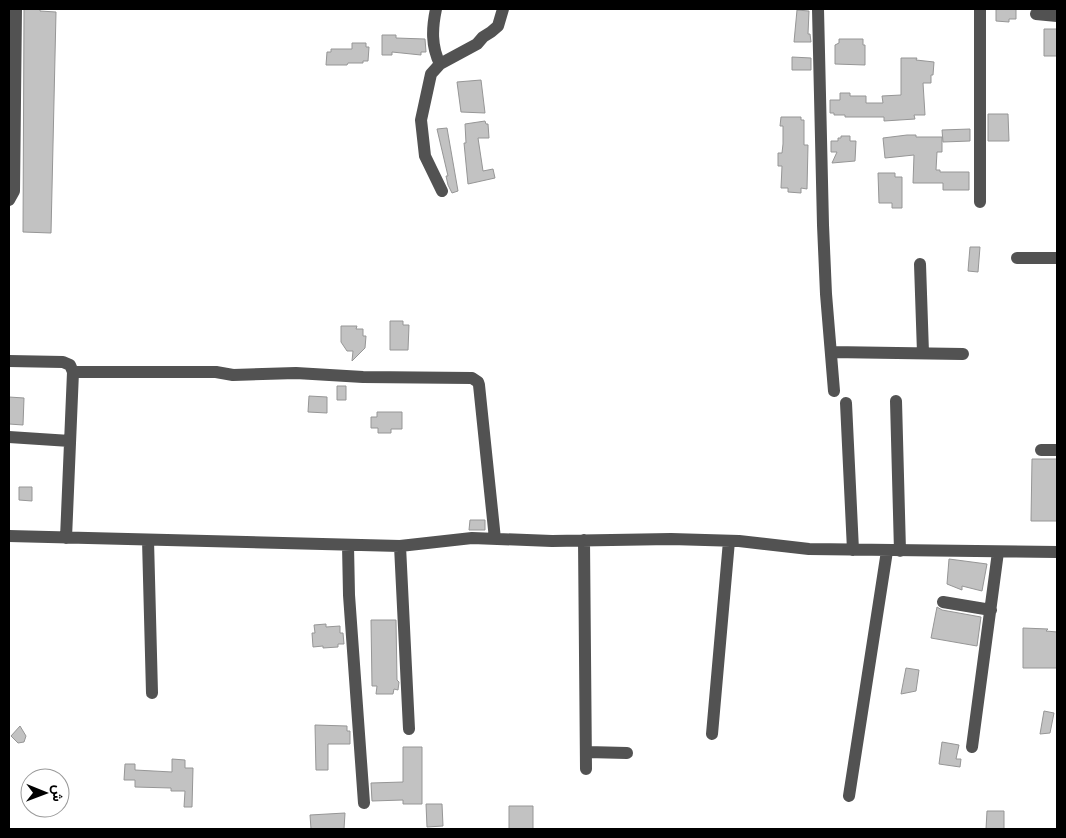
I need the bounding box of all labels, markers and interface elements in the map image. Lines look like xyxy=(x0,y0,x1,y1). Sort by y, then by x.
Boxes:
north arrow xyxy=(20,768,70,818)
text: ش xyxy=(49,785,66,802)

